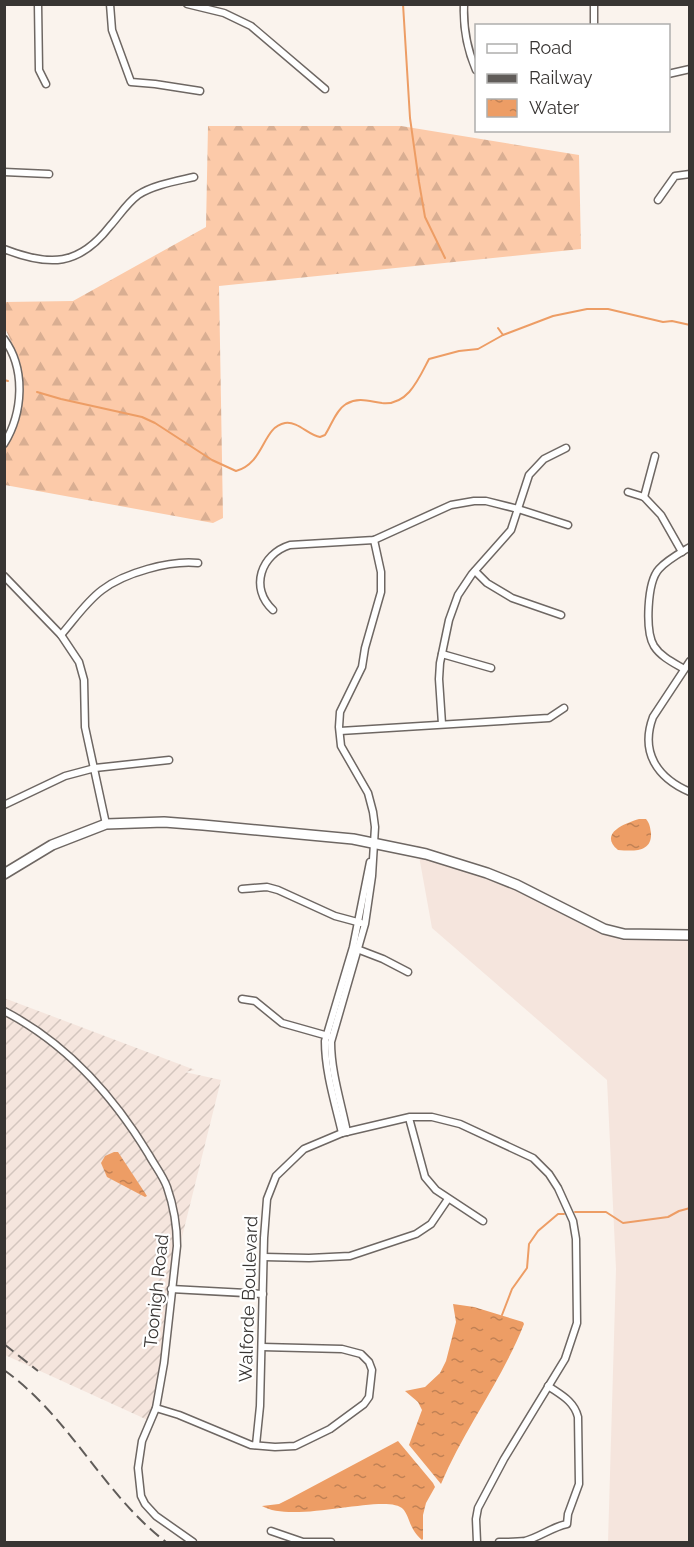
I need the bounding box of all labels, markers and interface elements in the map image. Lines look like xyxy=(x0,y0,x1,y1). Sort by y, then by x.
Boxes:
legend xyxy=(475,24,670,132)
text: Road xyxy=(529,37,572,58)
text: Railway xyxy=(529,67,593,88)
text: Water xyxy=(529,97,580,118)
street label: Walforde Boulevard xyxy=(235,1215,261,1383)
street label: Toonigh Road xyxy=(140,1233,172,1349)

